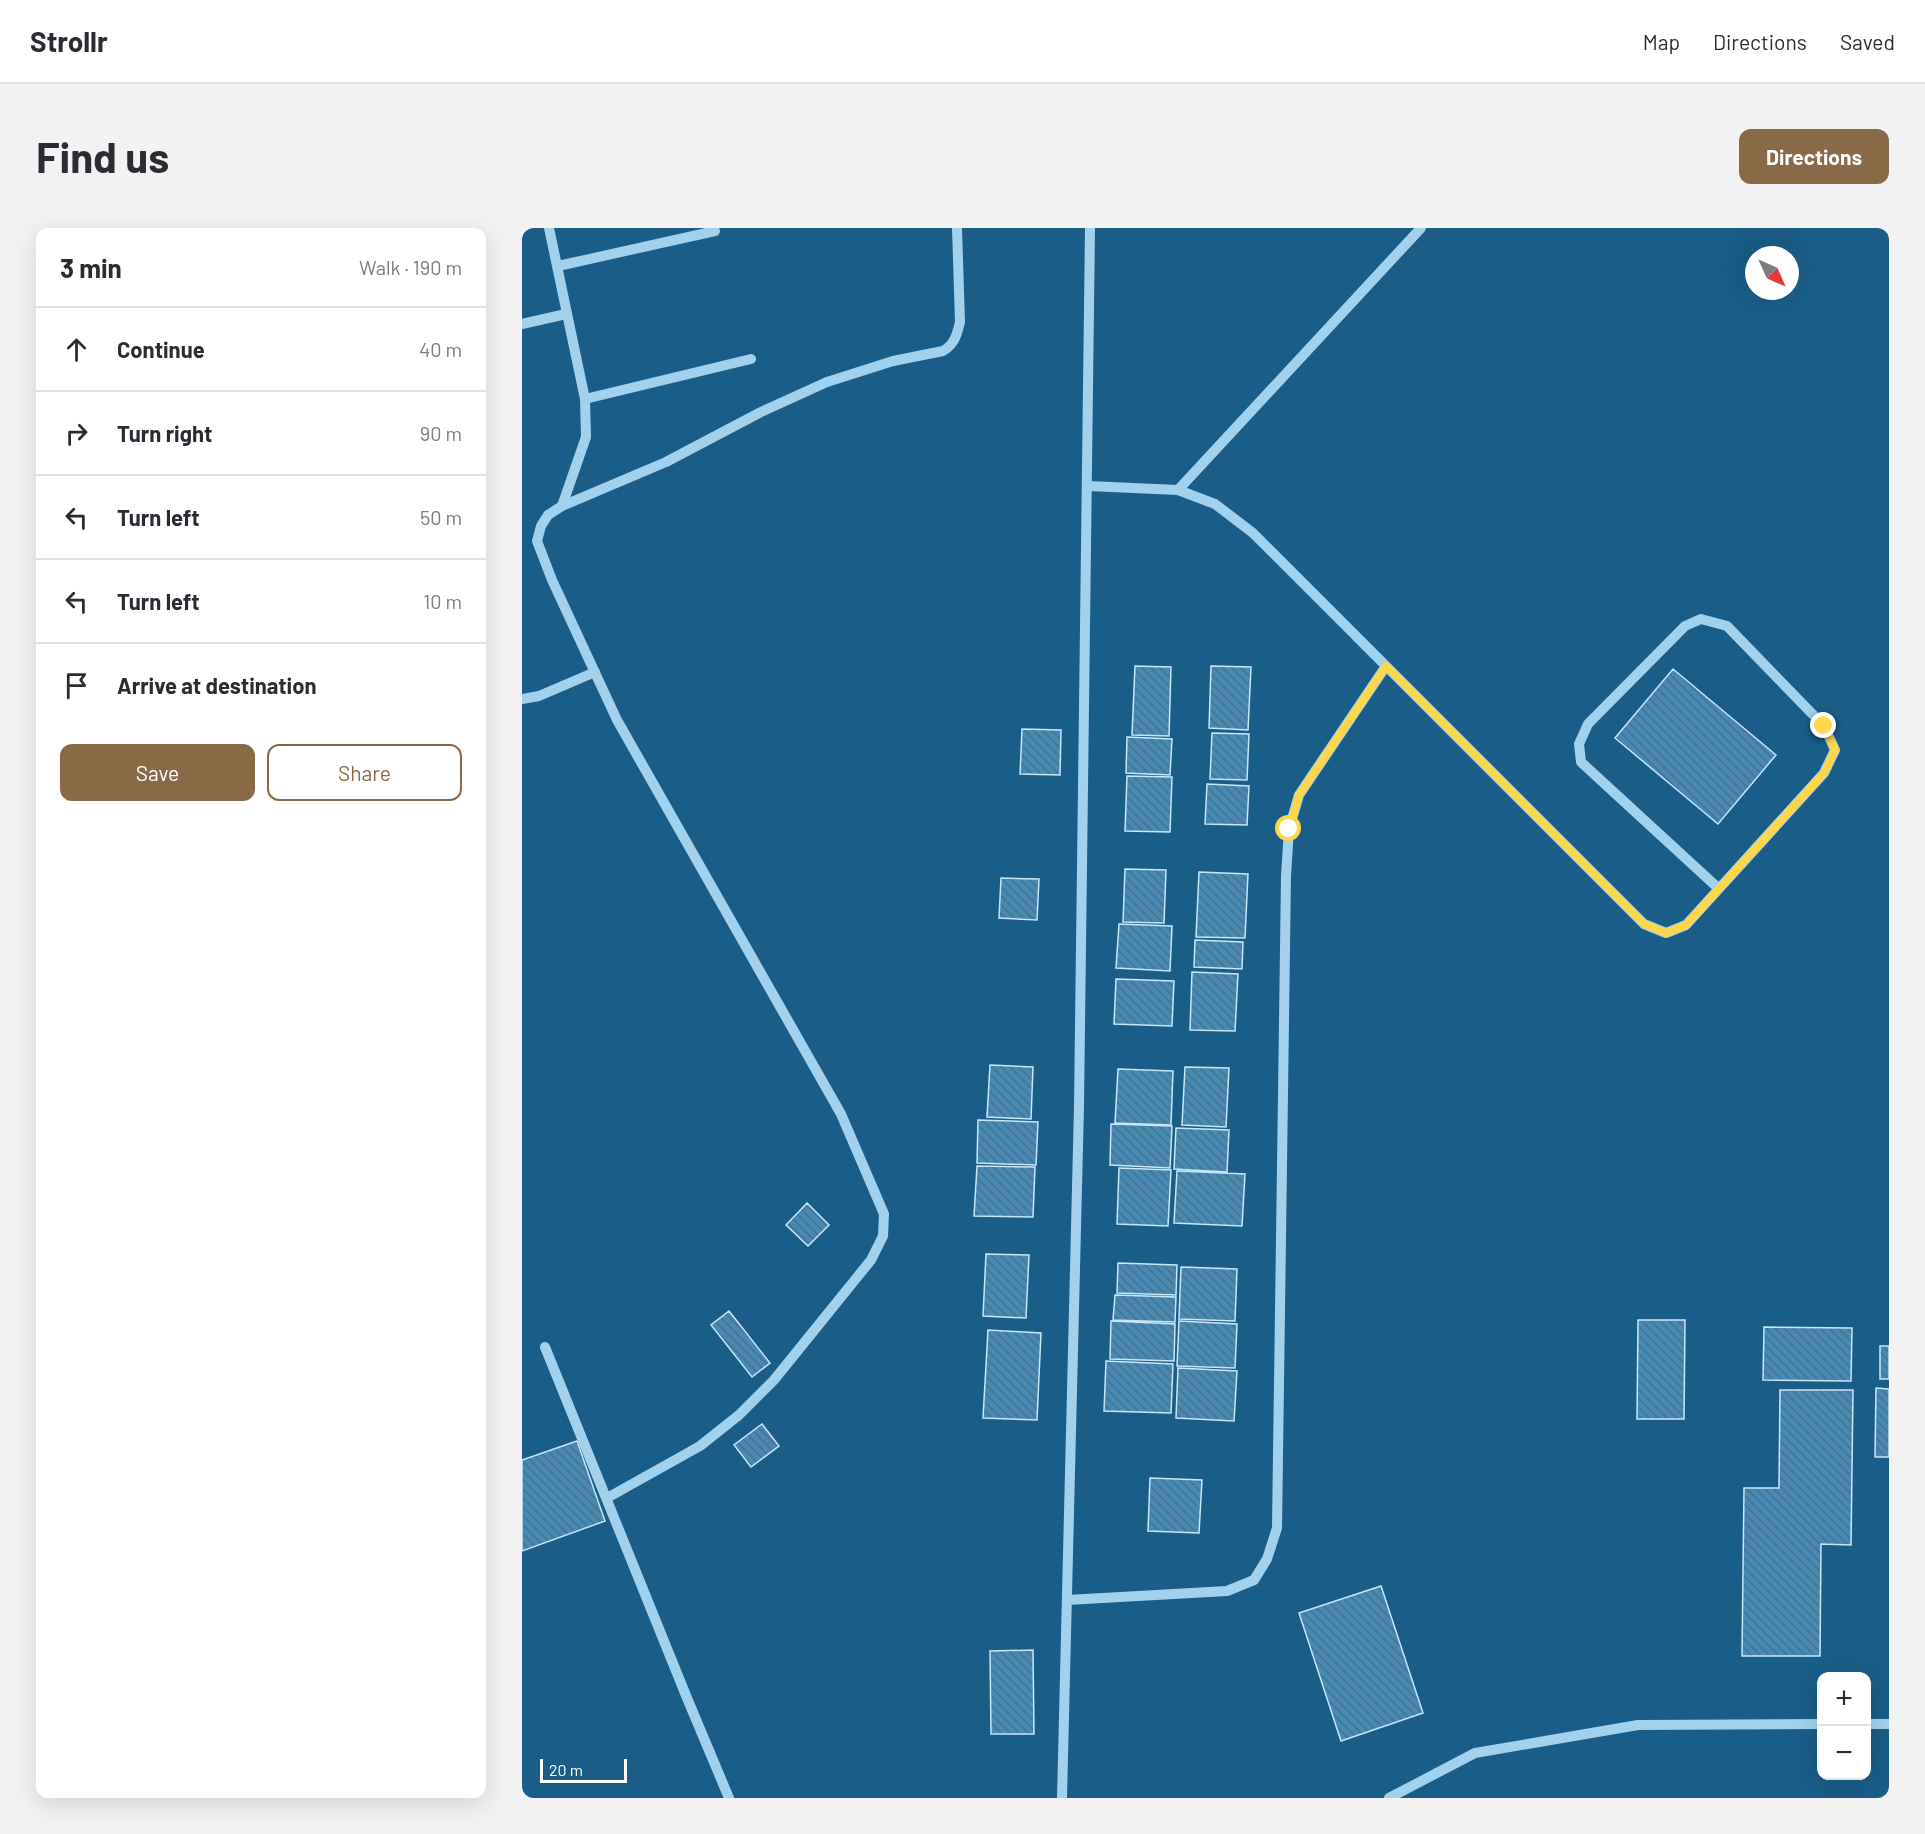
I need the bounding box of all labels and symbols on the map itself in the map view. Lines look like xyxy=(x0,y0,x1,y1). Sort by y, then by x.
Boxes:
north arrow xyxy=(1745,246,1799,300)
route end xyxy=(1810,712,1836,738)
route start xyxy=(1275,815,1301,841)
scale bar xyxy=(540,1756,627,1784)

